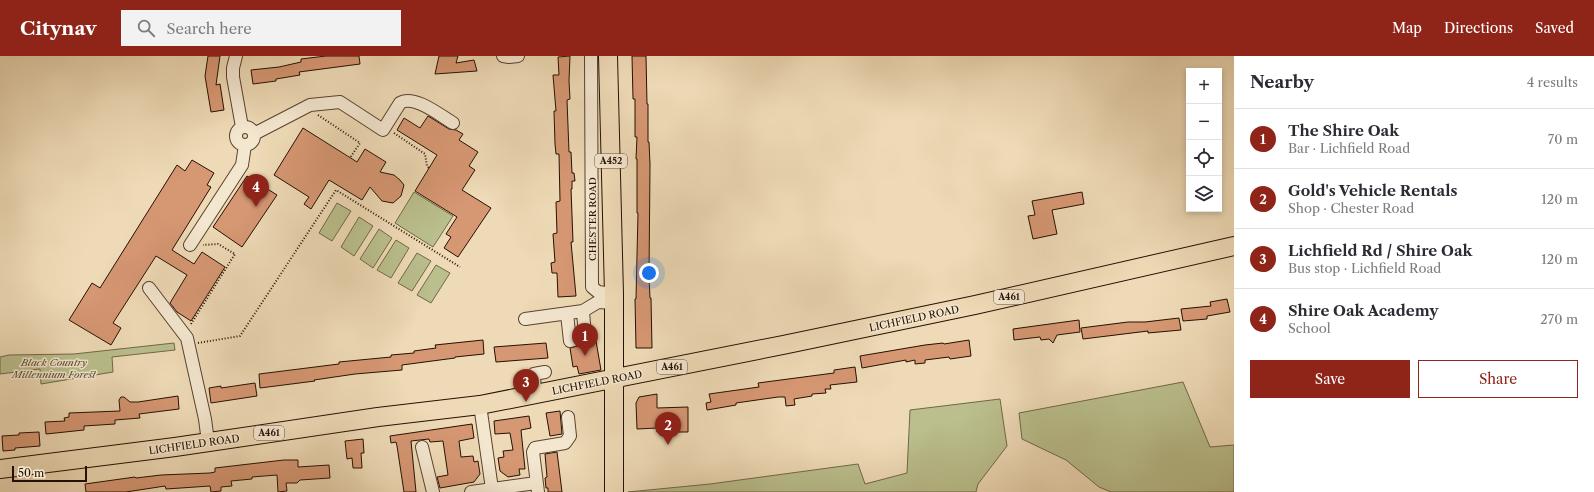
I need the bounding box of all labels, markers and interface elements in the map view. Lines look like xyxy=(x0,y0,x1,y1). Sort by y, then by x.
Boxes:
search box xyxy=(121,10,401,46)
text: Citynav xyxy=(20,17,97,40)
icon: search xyxy=(135,17,157,39)
text: Search here xyxy=(167,19,252,38)
text: Map xyxy=(1392,19,1422,37)
text: Directions xyxy=(1444,19,1513,37)
text: Saved xyxy=(1535,19,1574,37)
map controls xyxy=(1186,68,1222,212)
button: + xyxy=(1186,68,1222,104)
text: Nearby xyxy=(1250,72,1314,92)
text: 4 results xyxy=(1527,74,1578,90)
button: − xyxy=(1186,104,1222,140)
text: The Shire Oak xyxy=(1288,121,1399,140)
text: 1 xyxy=(1260,131,1266,147)
text: 70 m xyxy=(1548,131,1578,147)
button: locate xyxy=(1186,140,1222,176)
text: Bar · Lichfield Road xyxy=(1288,140,1410,156)
road number: A452 xyxy=(595,154,627,168)
pin: 4 xyxy=(243,174,269,207)
button: layers xyxy=(1186,176,1222,212)
street label: CHESTER ROAD xyxy=(586,177,599,261)
text: Gold's Vehicle Rentals xyxy=(1288,181,1457,200)
text: 2 xyxy=(1259,191,1267,207)
text: 120 m xyxy=(1541,191,1578,207)
text: Shop · Chester Road xyxy=(1288,200,1414,216)
text: Lichfield Rd / Shire Oak xyxy=(1288,241,1472,260)
text: 3 xyxy=(1259,251,1267,267)
text: 120 m xyxy=(1541,251,1578,267)
text: Bus stop · Lichfield Road xyxy=(1288,260,1441,276)
your location xyxy=(639,263,659,283)
road number: A461 xyxy=(994,290,1024,304)
text: Shire Oak Academy xyxy=(1288,301,1439,320)
street label: LICHFIELD ROAD xyxy=(868,303,960,334)
text: 4 xyxy=(1259,311,1267,327)
text: 270 m xyxy=(1540,311,1578,327)
text: School xyxy=(1288,320,1331,336)
pin: 1 xyxy=(572,323,598,356)
park label: Black Country Millennium Forest xyxy=(11,356,96,381)
road number: A461 xyxy=(657,360,687,374)
button: Save xyxy=(1250,360,1410,398)
button: Share xyxy=(1418,360,1578,398)
street label: LICHFIELD ROAD xyxy=(551,367,643,398)
pin: 3 xyxy=(513,369,539,402)
pin: 2 xyxy=(655,412,681,445)
road number: A461 xyxy=(254,426,284,440)
street label: LICHFIELD ROAD xyxy=(148,432,240,457)
scale bar xyxy=(12,464,87,483)
text: 50 m xyxy=(18,466,44,480)

